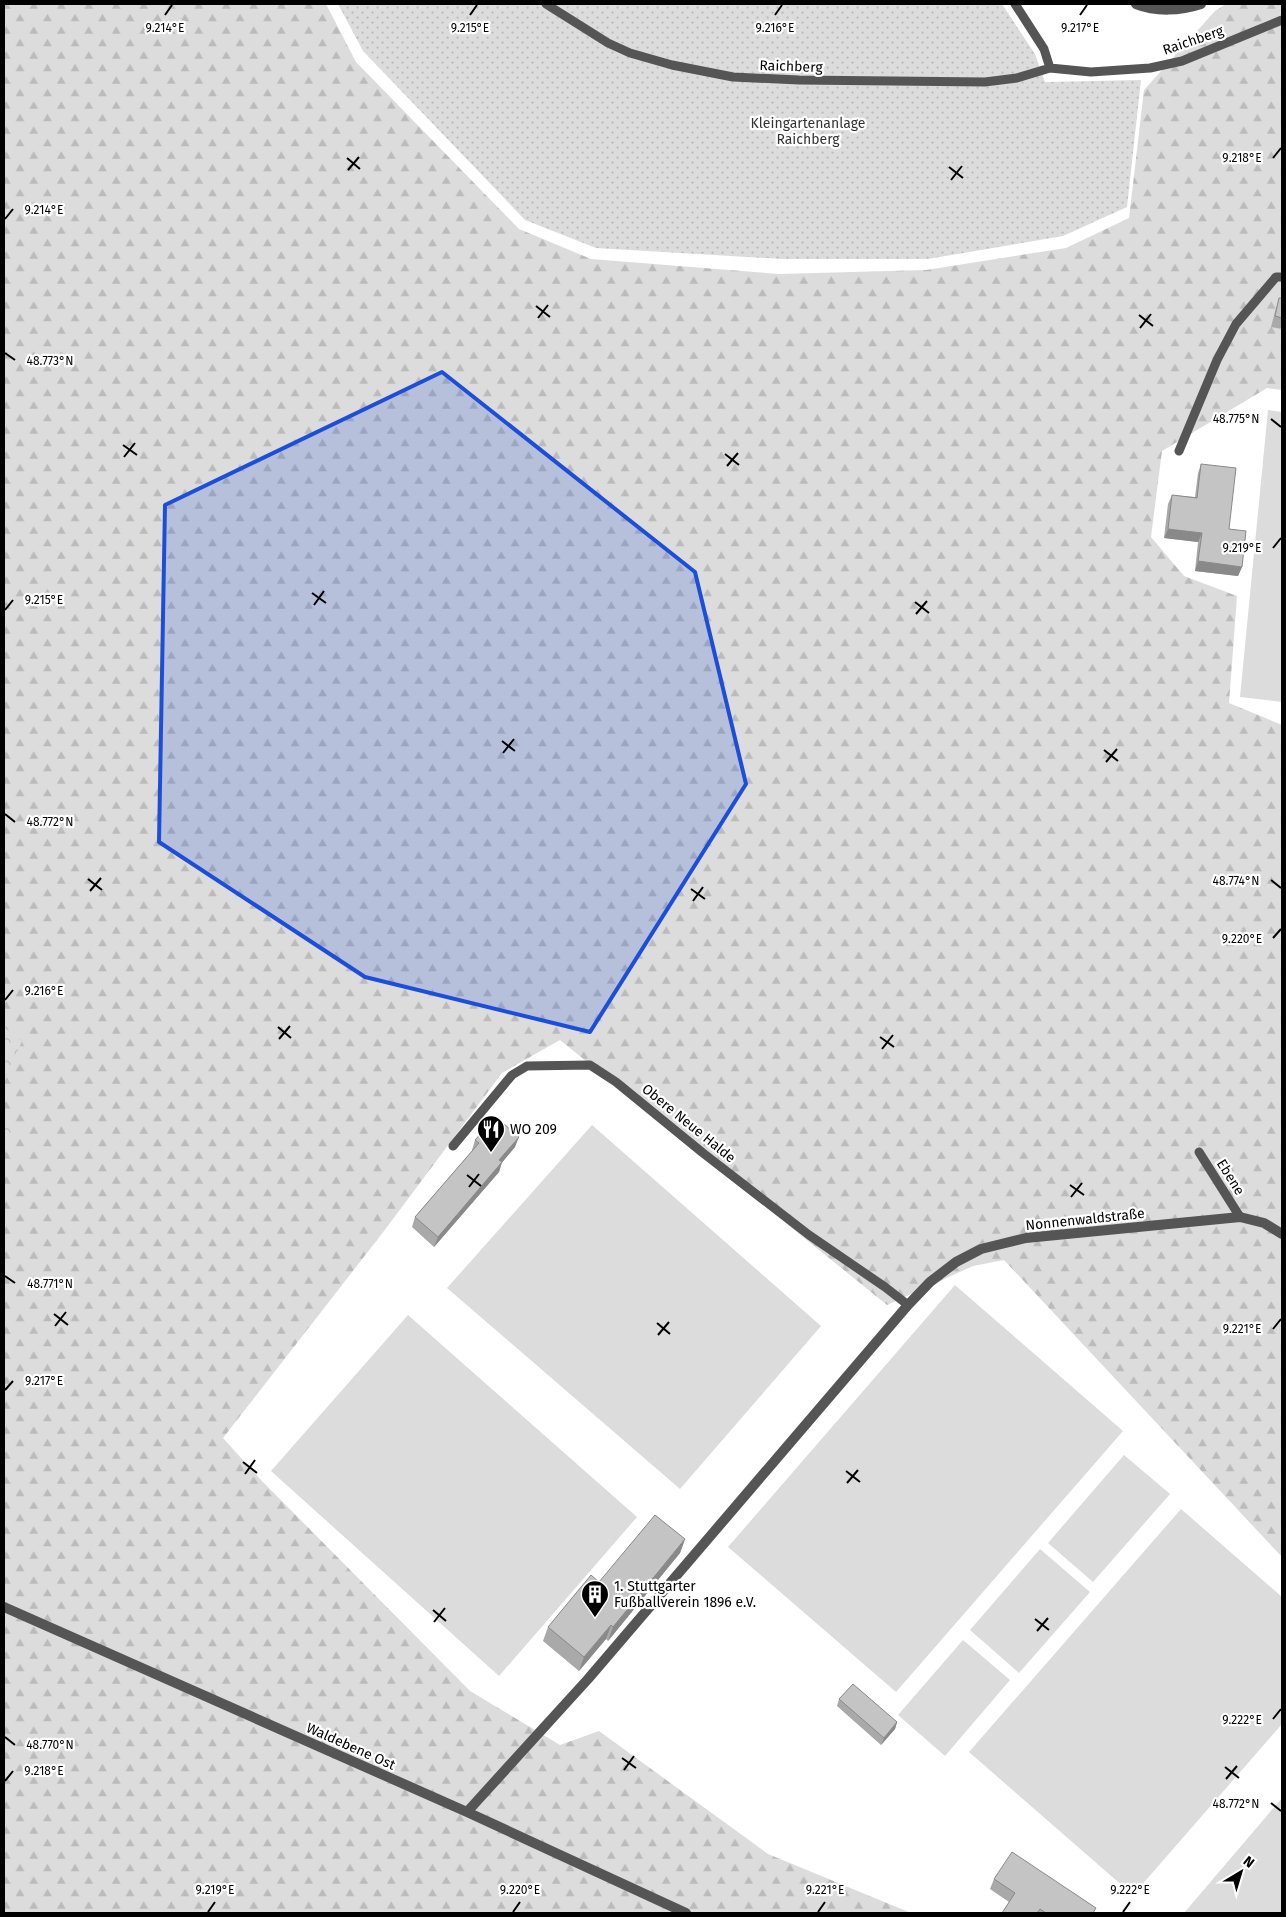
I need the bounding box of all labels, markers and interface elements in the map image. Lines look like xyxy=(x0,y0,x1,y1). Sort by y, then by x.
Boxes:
text: 9.214°E xyxy=(145,21,185,35)
text: 9.215°E xyxy=(451,21,489,35)
text: 9.216°E xyxy=(756,21,795,35)
text: 9.217°E xyxy=(1061,21,1099,35)
street label: Raichberg xyxy=(1161,22,1226,59)
street label: Raichberg xyxy=(759,57,824,76)
park label: Kleingartenanlage Raichberg xyxy=(751,115,865,148)
text: 9.218°E xyxy=(1222,151,1262,165)
text: 9.214°E xyxy=(24,203,64,217)
text: 48.773°N xyxy=(27,354,73,368)
text: 48.775°N xyxy=(1213,412,1259,426)
text: 9.219°E xyxy=(1222,541,1262,555)
text: 9.215°E xyxy=(25,593,63,607)
text: 48.772°N xyxy=(27,815,73,829)
text: 48.774°N xyxy=(1213,874,1259,888)
text: 9.220°E xyxy=(1222,932,1262,946)
text: 9.216°E xyxy=(25,984,64,998)
street label: Obere Neue Halde xyxy=(638,1080,739,1166)
restaurant icon: WO 209 xyxy=(476,1114,506,1153)
place label: WO 209 xyxy=(510,1121,557,1138)
street label: Ebene xyxy=(1213,1156,1248,1198)
street label: Nonnenwaldstraße xyxy=(1025,1205,1146,1234)
text: 48.771°N xyxy=(27,1277,73,1291)
text: 9.221°E xyxy=(1223,1322,1261,1336)
text: 9.217°E xyxy=(25,1374,63,1388)
place label: 1. Stuttgarter Fußballverein 1896 e.V. xyxy=(614,1578,756,1611)
building icon: 1. Stuttgarter Fußballverein 1896 e.V. xyxy=(580,1579,610,1618)
text: 9.222°E xyxy=(1222,1713,1262,1727)
street label: Waldebene Ost xyxy=(304,1719,399,1774)
text: 48.770°N xyxy=(26,1738,74,1752)
text: 9.218°E xyxy=(24,1764,64,1778)
text: 48.772°N xyxy=(1213,1797,1259,1811)
north arrow xyxy=(1216,1847,1266,1897)
text: N xyxy=(1240,1853,1258,1872)
text: 9.219°E xyxy=(195,1883,235,1897)
text: 9.220°E xyxy=(500,1883,540,1897)
text: 9.221°E xyxy=(806,1883,844,1897)
text: 9.222°E xyxy=(1110,1883,1150,1897)

